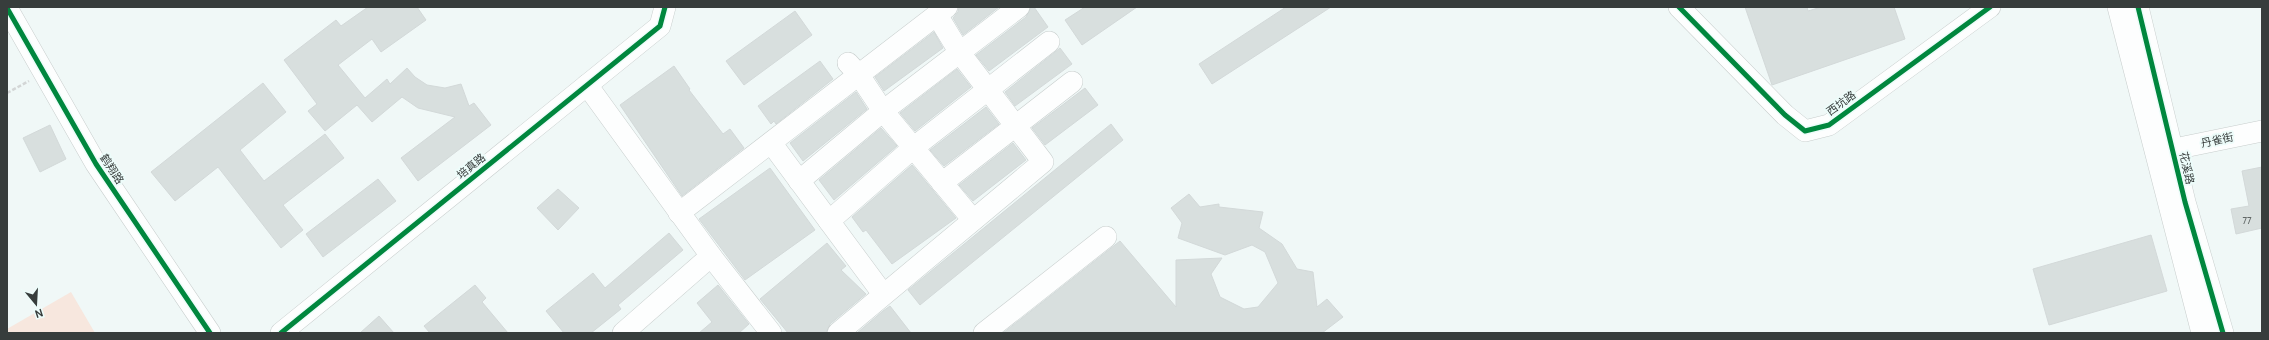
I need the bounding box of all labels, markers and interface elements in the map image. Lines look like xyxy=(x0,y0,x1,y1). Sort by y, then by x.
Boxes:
street label: 西坑路 xyxy=(1824,88,1858,118)
street label: 丹雀街 xyxy=(2199,130,2235,150)
street label: 培真路 xyxy=(454,150,488,182)
street label: 花溪路 xyxy=(2176,150,2198,186)
street label: 鹤翔路 xyxy=(97,151,127,187)
house number: 77 xyxy=(2242,215,2252,226)
north arrow xyxy=(16,284,56,324)
text: N xyxy=(33,306,45,321)

